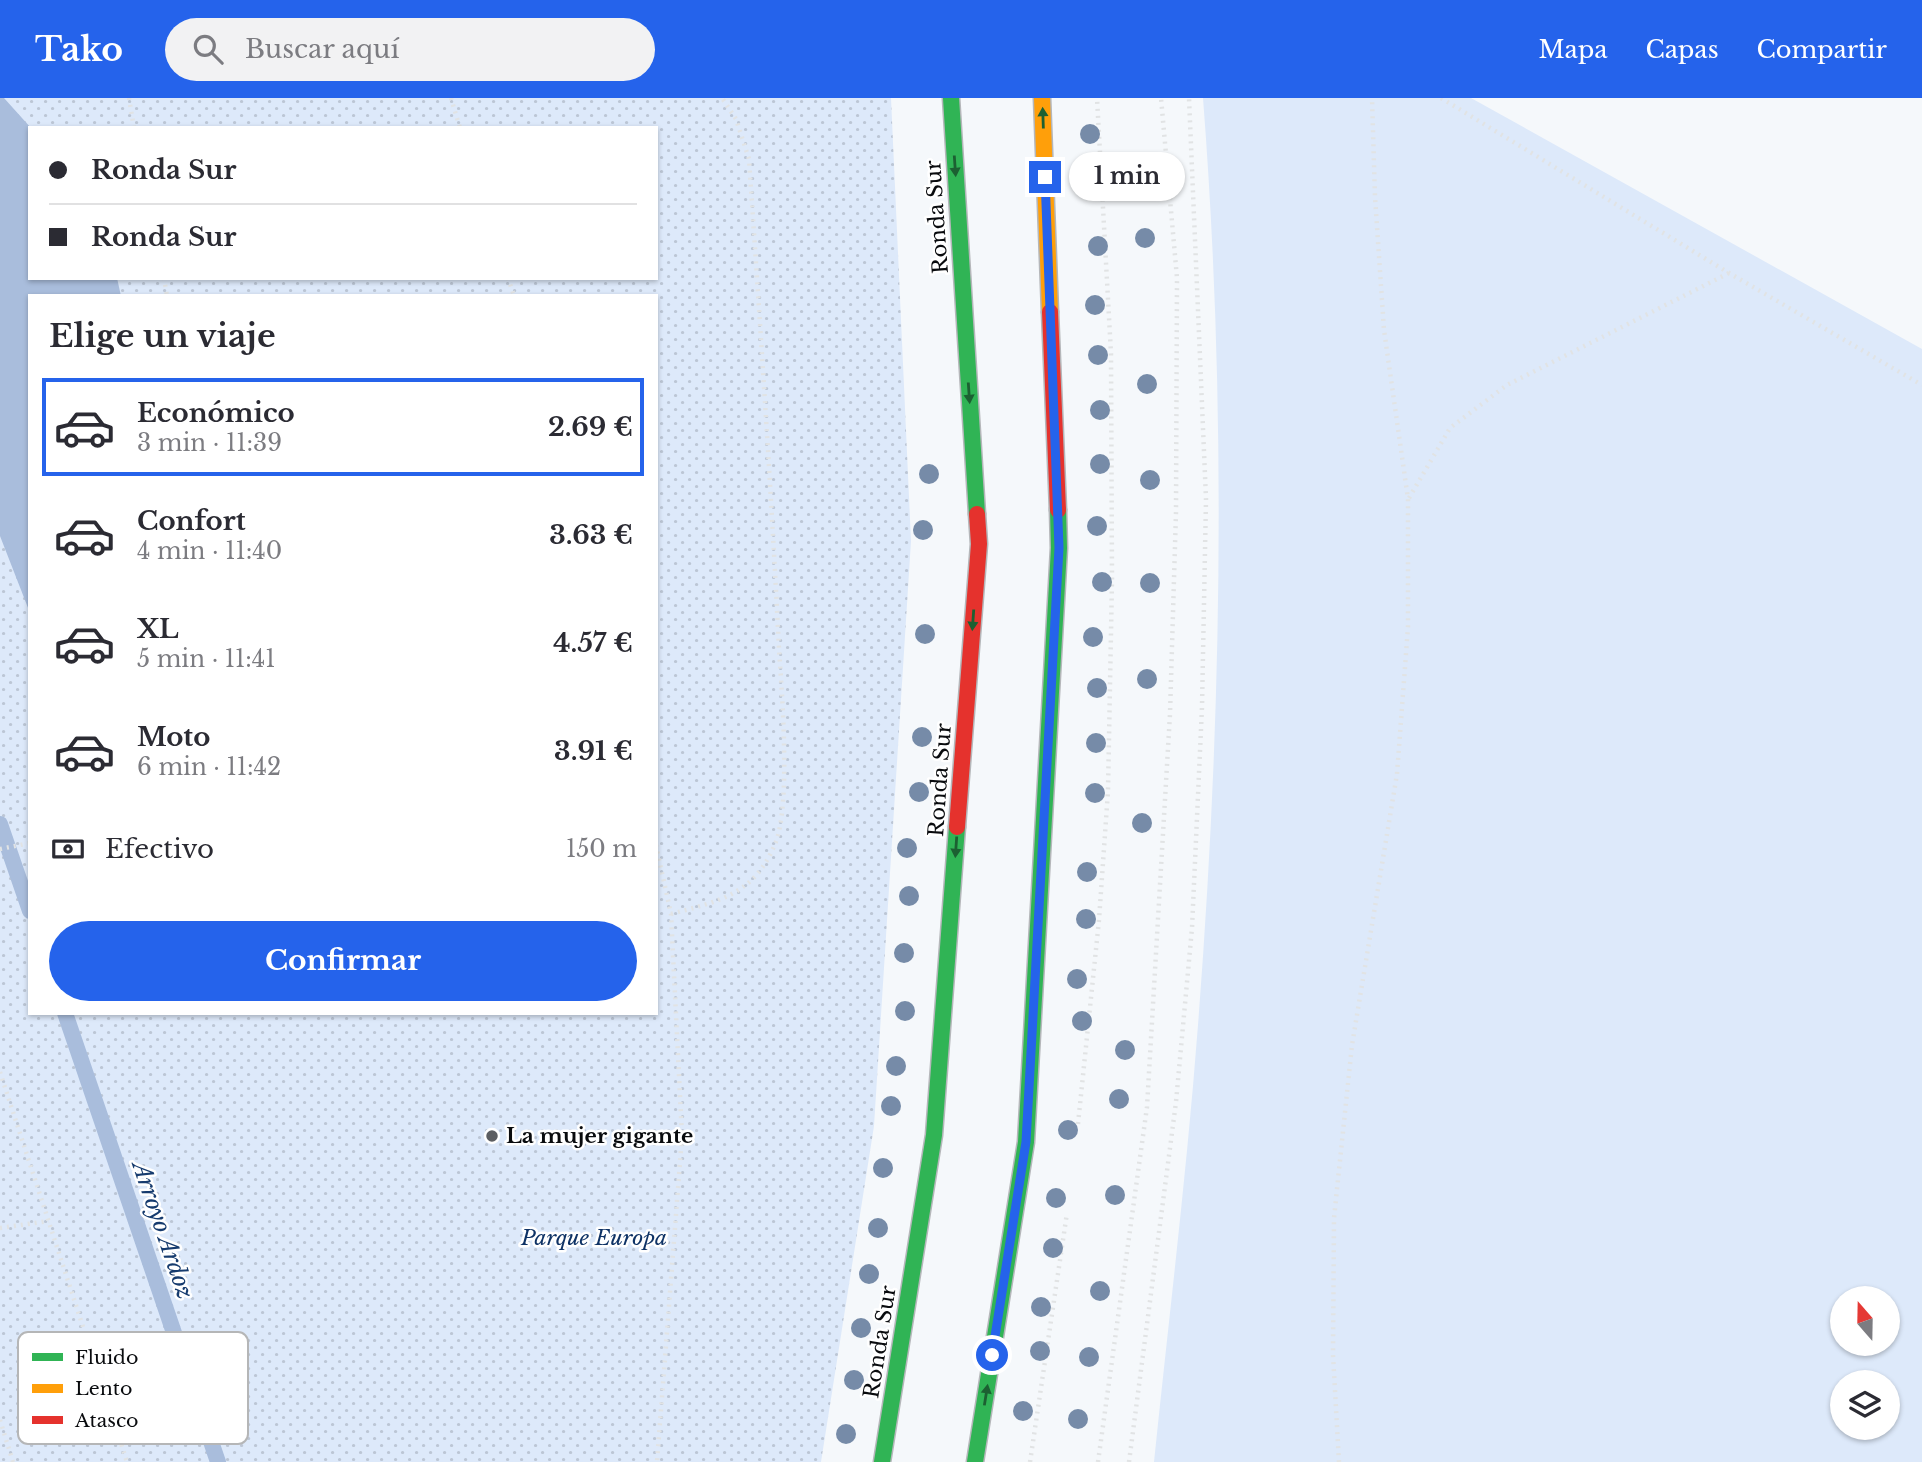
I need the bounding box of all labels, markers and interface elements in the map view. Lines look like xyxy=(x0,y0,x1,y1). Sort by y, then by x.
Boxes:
search box xyxy=(165,18,655,81)
text: Tako xyxy=(35,29,123,70)
icon: search xyxy=(189,30,227,68)
text: Buscar aquí xyxy=(245,33,399,65)
text: Mapa xyxy=(1538,35,1608,64)
text: Capas xyxy=(1646,35,1719,64)
text: Compartir xyxy=(1757,35,1887,64)
one-way arrow xyxy=(1038,107,1049,129)
callout: 1 min xyxy=(1070,153,1185,202)
text: Ronda Sur xyxy=(91,154,236,186)
one-way arrow xyxy=(950,155,961,177)
street label: Ronda Sur xyxy=(920,159,954,275)
route end xyxy=(1029,161,1061,193)
text: 1 min xyxy=(1094,162,1160,190)
text: Ronda Sur xyxy=(91,221,236,253)
text: Elige un viaje xyxy=(49,316,276,356)
one-way arrow xyxy=(964,382,975,404)
icon: car xyxy=(53,396,116,459)
text: Económico xyxy=(137,397,295,429)
text: 2.69 € xyxy=(548,411,633,443)
text: 3 min · 11:39 xyxy=(137,429,282,457)
icon: car xyxy=(53,504,116,567)
text: Confort xyxy=(137,505,246,537)
text: 3.63 € xyxy=(549,519,633,551)
text: 4 min · 11:40 xyxy=(137,537,282,565)
one-way arrow xyxy=(967,609,978,631)
icon: car xyxy=(53,612,116,675)
text: XL xyxy=(137,613,179,645)
text: 4.57 € xyxy=(553,627,633,659)
text: 5 min · 11:41 xyxy=(137,645,276,673)
icon: car xyxy=(53,720,116,783)
text: Moto xyxy=(137,721,210,753)
street label: Ronda Sur xyxy=(923,722,957,838)
text: 3.91 € xyxy=(554,735,633,767)
text: 6 min · 11:42 xyxy=(137,753,281,781)
icon: cash xyxy=(49,830,87,868)
text: Efectivo xyxy=(105,833,214,865)
text: 150 m xyxy=(566,835,637,863)
one-way arrow xyxy=(950,836,961,858)
button: Confirmar xyxy=(49,921,637,1001)
place label: La mujer gigante xyxy=(506,1123,693,1149)
marker: La mujer gigante xyxy=(484,1128,500,1144)
water label: Arroyo Ardoz xyxy=(125,1155,200,1302)
park label: Parque Europa xyxy=(520,1225,667,1251)
street label: Ronda Sur xyxy=(858,1284,902,1400)
north arrow xyxy=(1830,1286,1900,1356)
map controls xyxy=(1830,1286,1900,1440)
legend xyxy=(18,1332,248,1444)
route start xyxy=(976,1339,1008,1371)
text: Fluido xyxy=(75,1346,138,1369)
button: layers xyxy=(1830,1370,1900,1440)
text: Lento xyxy=(75,1377,132,1400)
one-way arrow xyxy=(981,1384,992,1406)
text: Atasco xyxy=(74,1409,139,1432)

